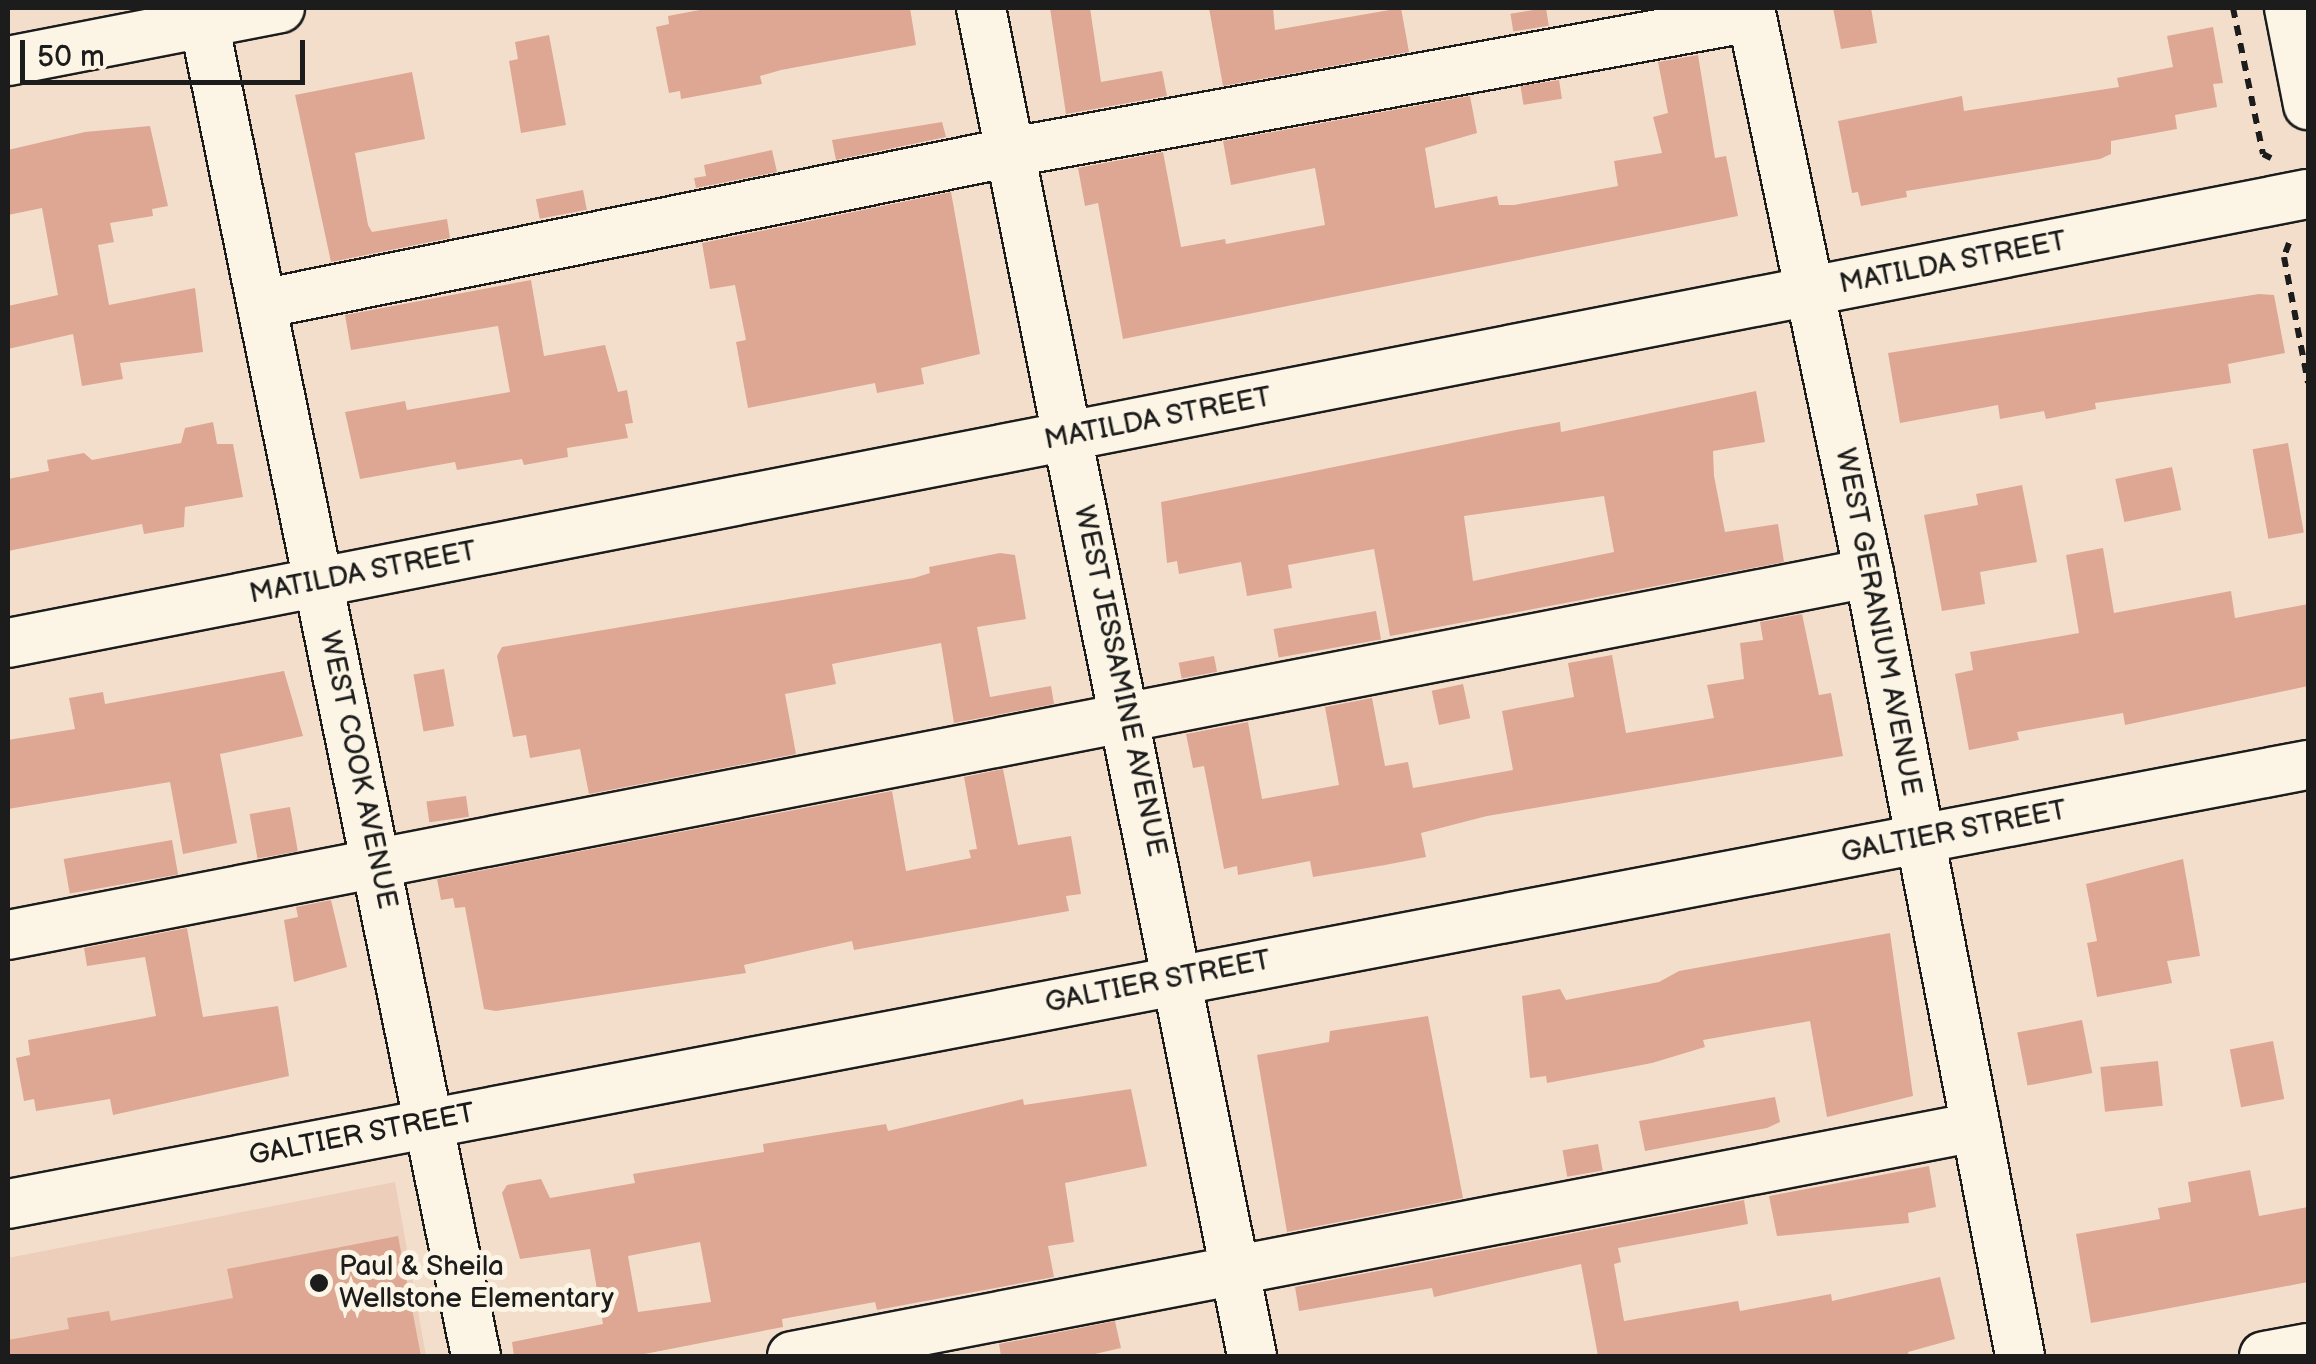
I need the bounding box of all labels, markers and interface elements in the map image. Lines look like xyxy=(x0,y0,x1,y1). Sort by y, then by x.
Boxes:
scale bar xyxy=(25,20,310,82)
text: 50 m xyxy=(37,39,105,75)
street label: MATILDA STREET xyxy=(1836,224,2070,302)
street label: MATILDA STREET xyxy=(1041,380,1275,458)
street label: WEST GERANIUM AVENUE xyxy=(1828,445,1928,799)
street label: WEST JESSAMINE AVENUE xyxy=(1066,502,1174,860)
street label: MATILDA STREET xyxy=(246,534,480,612)
street label: WEST COOK AVENUE xyxy=(312,628,404,912)
street label: GALTIER STREET xyxy=(1838,794,2070,870)
street label: GALTIER STREET xyxy=(1042,944,1274,1020)
street label: GALTIER STREET xyxy=(246,1097,478,1173)
place label: Paul & Sheila Wellstone Elementary xyxy=(339,1250,614,1316)
marker: Paul & Sheila Wellstone Elementary xyxy=(308,1272,330,1294)

